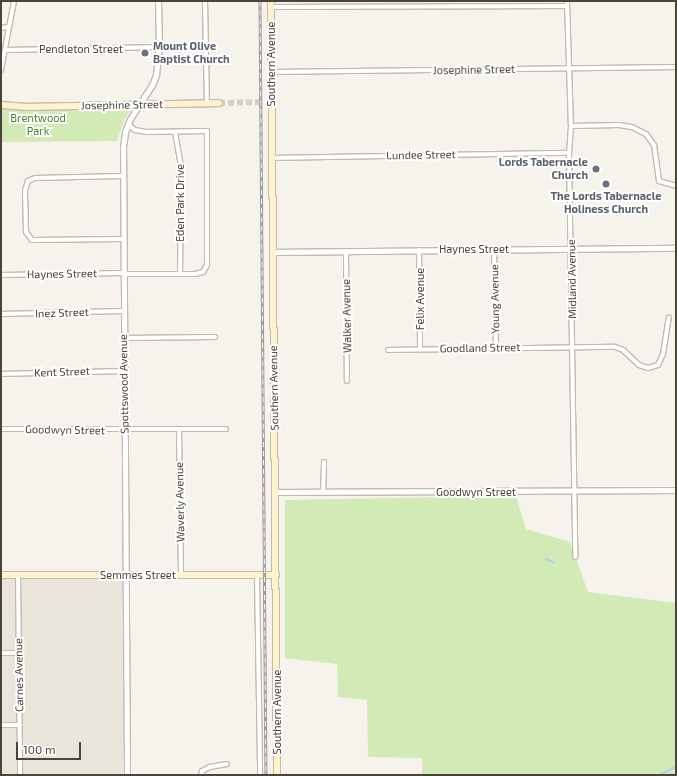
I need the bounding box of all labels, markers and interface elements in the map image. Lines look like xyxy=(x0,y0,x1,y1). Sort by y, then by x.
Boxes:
street label: Southern Avenue xyxy=(264,21,278,107)
place label: Mount Olive Baptist Church xyxy=(153,40,230,66)
street label: Pendleton Street xyxy=(39,42,123,56)
marker: Mount Olive Baptist Church xyxy=(140,48,150,58)
street label: Josephine Street xyxy=(433,63,515,77)
street label: Josephine Street xyxy=(81,98,163,112)
park label: Brentwood Park xyxy=(10,112,66,138)
street label: Lundee Street xyxy=(386,148,456,162)
place label: Lords Tabernacle Church xyxy=(499,156,588,182)
street label: Eden Park Drive xyxy=(173,164,187,242)
marker: Lords Tabernacle Church xyxy=(591,164,601,174)
marker: The Lords Tabernacle Holiness Church xyxy=(601,179,611,189)
place label: The Lords Tabernacle Holiness Church xyxy=(550,190,662,216)
street label: Midland Avenue xyxy=(565,239,579,319)
street label: Haynes Street xyxy=(439,242,509,256)
street label: Young Avenue xyxy=(488,264,502,334)
street label: Haynes Street xyxy=(27,267,97,281)
street label: Felix Avenue xyxy=(413,268,427,330)
street label: Walker Avenue xyxy=(340,279,354,353)
street label: Inez Street xyxy=(35,305,89,321)
street label: Spottswood Avenue xyxy=(117,334,131,434)
street label: Goodland Street xyxy=(440,341,520,355)
street label: Southern Avenue xyxy=(267,345,281,431)
street label: Kent Street xyxy=(34,364,90,380)
street label: Goodwyn Street xyxy=(25,423,105,437)
street label: Waverly Avenue xyxy=(173,462,187,542)
street label: Goodwyn Street xyxy=(436,485,516,499)
street label: Semmes Street xyxy=(100,568,176,582)
street label: Carnes Avenue xyxy=(12,638,26,712)
street label: Southern Avenue xyxy=(270,669,284,755)
scale bar xyxy=(18,734,83,760)
text: 100 m xyxy=(23,742,55,756)

